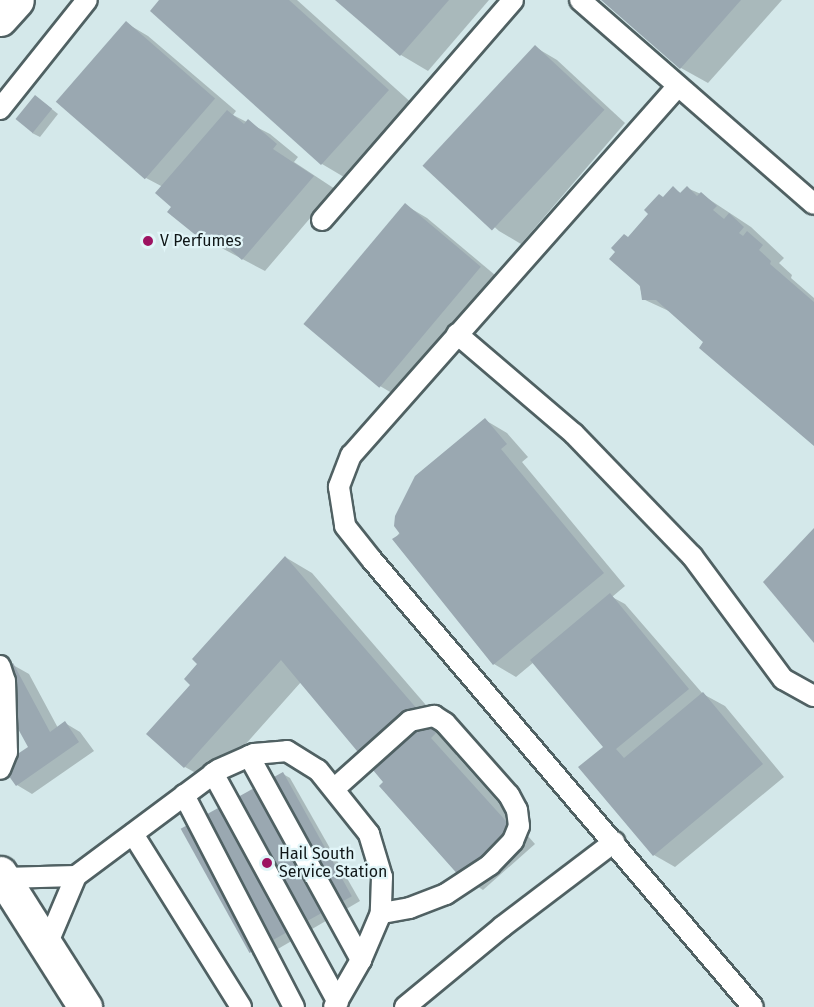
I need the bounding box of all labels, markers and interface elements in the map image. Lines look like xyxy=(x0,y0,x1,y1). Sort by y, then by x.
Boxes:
place label: V Perfumes xyxy=(160,231,241,251)
marker: V Perfumes xyxy=(141,234,155,248)
place label: Hail South Service Station xyxy=(279,844,387,882)
marker: Hail South Service Station xyxy=(260,856,274,870)

